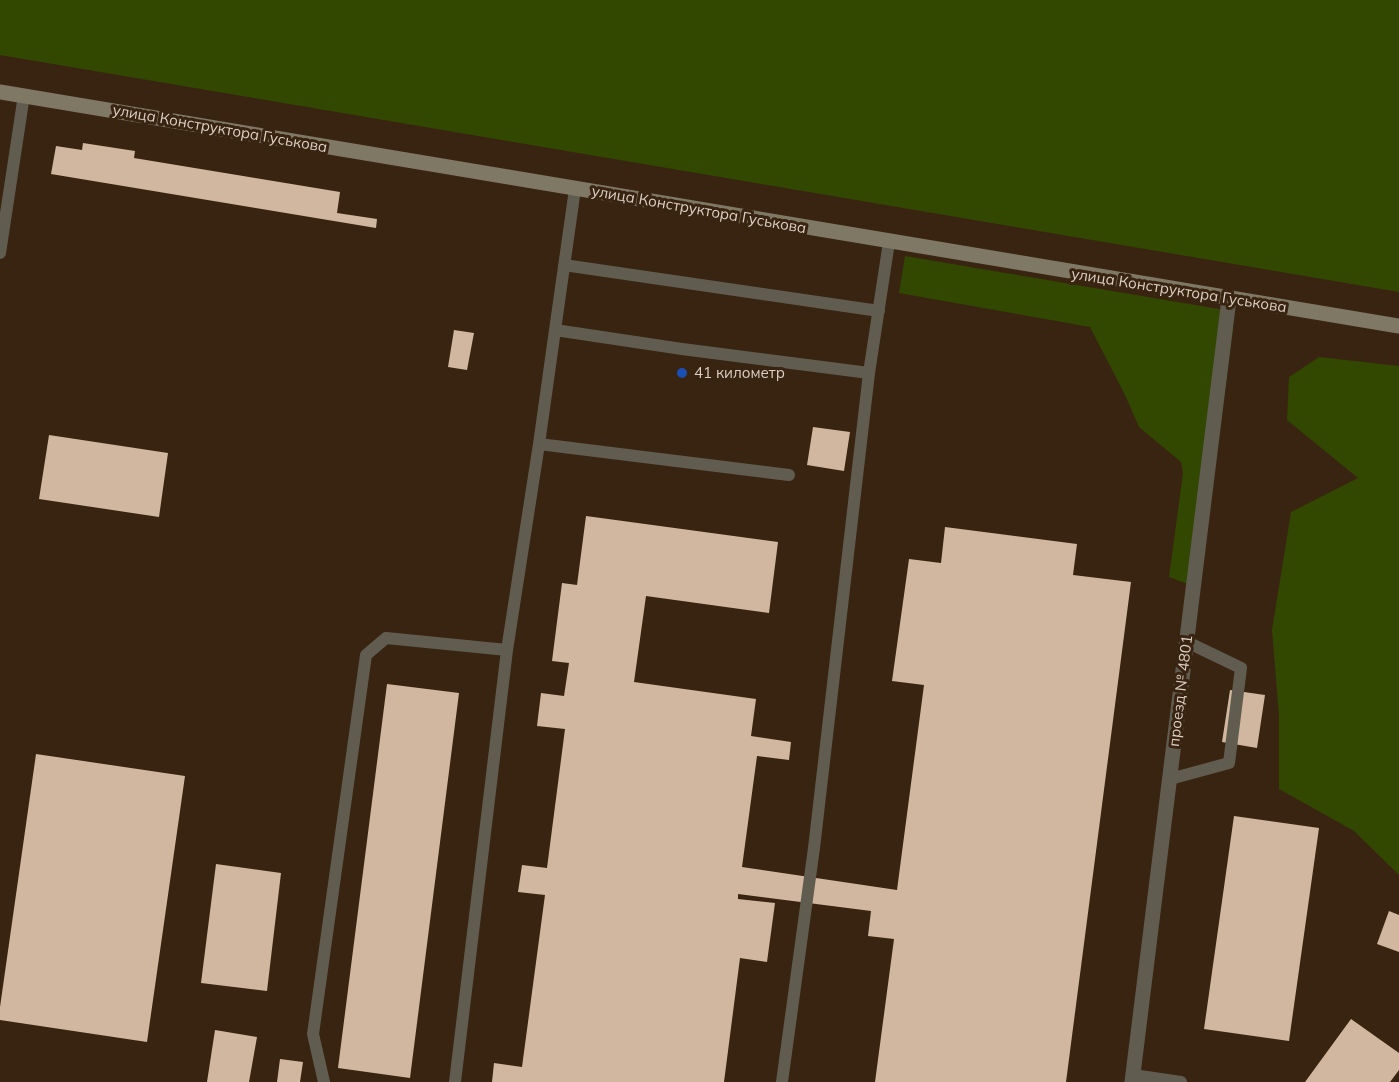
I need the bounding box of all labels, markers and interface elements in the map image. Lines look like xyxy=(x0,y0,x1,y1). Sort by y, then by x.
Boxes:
street label: улица Конструктора Гуськова xyxy=(111,101,329,157)
street label: улица Конструктора Гуськова xyxy=(590,182,808,238)
street label: улица Конструктора Гуськова xyxy=(1070,265,1288,317)
place label: 41 километр xyxy=(694,364,785,382)
marker: 41 километр xyxy=(675,366,689,380)
street label: проезд № 4801 xyxy=(1165,634,1197,748)

